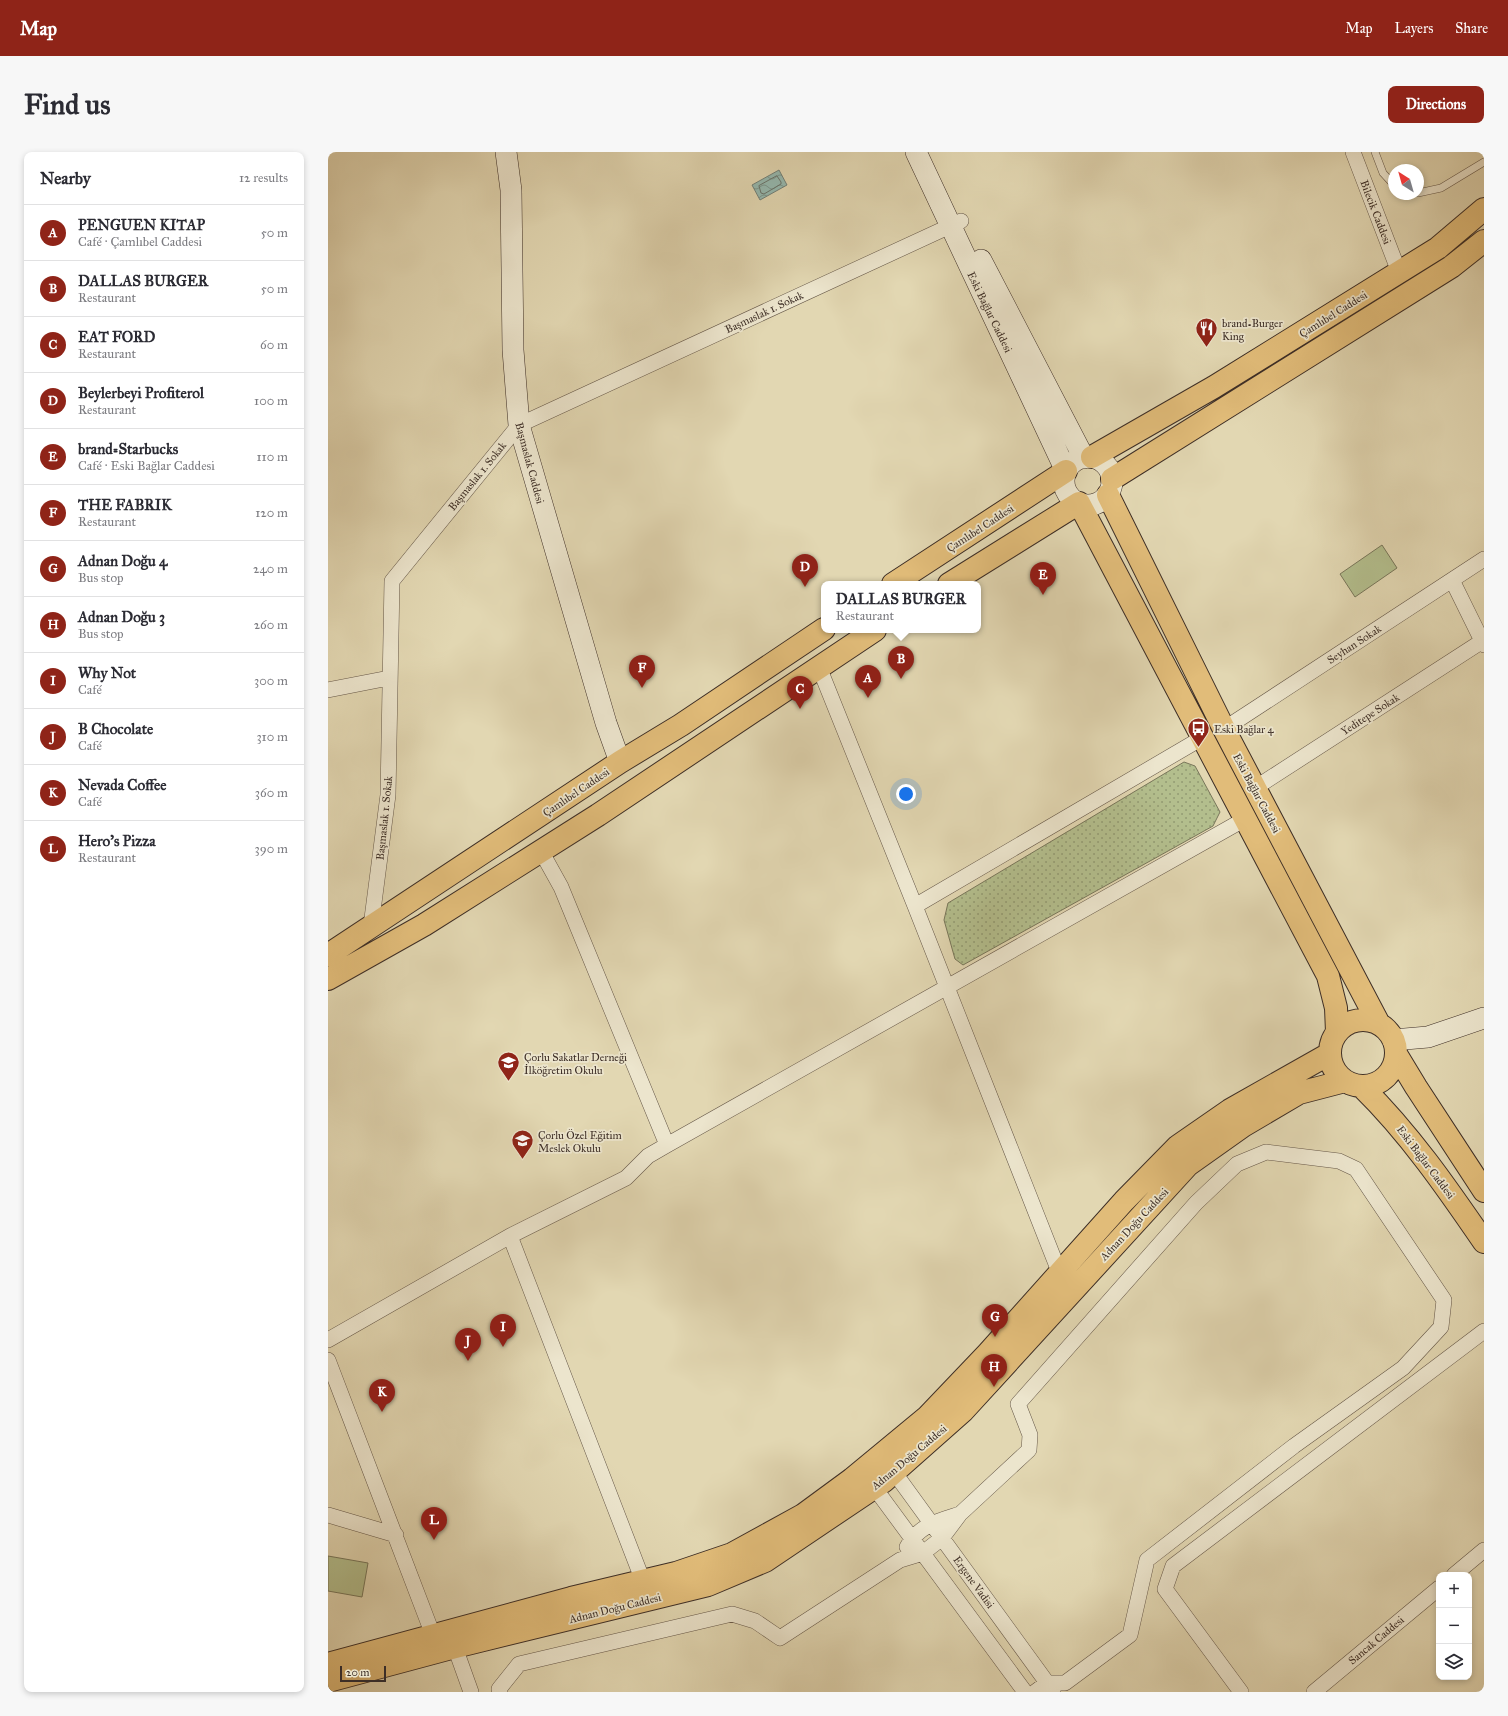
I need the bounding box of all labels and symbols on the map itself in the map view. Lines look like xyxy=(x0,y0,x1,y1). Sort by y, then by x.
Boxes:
north arrow xyxy=(1388,164,1424,200)
street label: Bilecik Caddesi xyxy=(1357,178,1394,246)
street label: Eski Bağlar Caddesi xyxy=(964,270,1015,355)
street label: Başmaslak 1. Sokak xyxy=(723,288,806,336)
street label: Çamlıbel Caddesi xyxy=(1297,288,1370,340)
restaurant icon: brand=Burger King xyxy=(1194,316,1220,349)
place label: brand=Burger King xyxy=(1222,317,1284,343)
street label: Başmaslak Caddesi xyxy=(512,421,547,505)
street label: Başmaslak 1. Sokak xyxy=(446,439,510,513)
street label: Çamlıbel Caddesi xyxy=(944,502,1016,555)
pin: D xyxy=(792,554,818,587)
pin: E xyxy=(1030,562,1056,595)
street label: Seyhan Sokak xyxy=(1325,622,1384,667)
pin: B xyxy=(888,646,914,679)
pin: F xyxy=(629,655,655,688)
pin: A xyxy=(855,665,881,698)
pin: C xyxy=(787,676,813,709)
street label: Yeditepe Sokak xyxy=(1339,690,1403,738)
bus stop icon: Eski Bağlar 4 xyxy=(1185,716,1211,749)
place label: Eski Bağlar 4 xyxy=(1214,723,1275,736)
street label: Eski Bağlar Caddesi xyxy=(1230,751,1283,835)
street label: Çamlıbel Caddesi xyxy=(541,765,612,819)
street label: Başmaslak 1. Sokak xyxy=(374,774,395,861)
your location xyxy=(896,784,916,804)
school or university icon: Çorlu Sakatlar Derneği İlköğretim Okulu xyxy=(496,1050,522,1083)
place label: Çorlu Sakatlar Derneği İlköğretim Okulu xyxy=(524,1051,627,1077)
street label: Eski Bağlar Caddesi xyxy=(1394,1123,1457,1201)
school or university icon: Çorlu Özel Eğitim Meslek Okulu xyxy=(510,1128,536,1161)
place label: Çorlu Özel Eğitim Meslek Okulu xyxy=(538,1128,623,1155)
street label: Adnan Doğu Caddesi xyxy=(1097,1185,1171,1264)
pin: G xyxy=(982,1304,1008,1337)
pin: I xyxy=(490,1314,516,1347)
pin: J xyxy=(455,1328,481,1361)
pin: H xyxy=(981,1354,1007,1387)
pin: K xyxy=(369,1379,395,1412)
street label: Adnan Doğu Caddesi xyxy=(868,1422,950,1493)
pin: L xyxy=(421,1507,447,1540)
street label: Ergene Vadisi xyxy=(950,1554,997,1611)
street label: Adnan Doğu Caddesi xyxy=(567,1591,662,1626)
street label: Sancak Caddesi xyxy=(1346,1613,1407,1667)
scale bar xyxy=(340,1664,386,1683)

